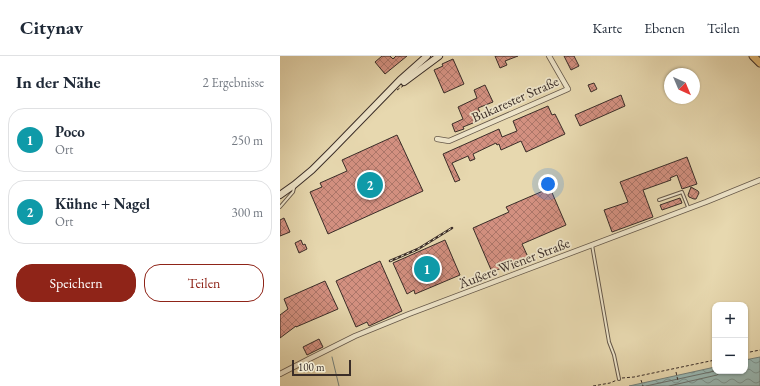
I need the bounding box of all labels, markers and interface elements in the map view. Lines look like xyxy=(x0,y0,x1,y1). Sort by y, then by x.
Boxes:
text: Citynav xyxy=(20,15,83,40)
text: Karte xyxy=(593,19,622,37)
text: Ebenen xyxy=(644,19,685,37)
text: Teilen xyxy=(707,19,740,37)
north arrow xyxy=(664,68,700,104)
text: In der Nähe xyxy=(16,71,101,93)
street label: Bukarester Straße xyxy=(469,72,562,126)
text: 2 Ergebnisse xyxy=(203,74,264,91)
text: Poco xyxy=(55,122,85,141)
text: 1 xyxy=(27,132,33,149)
text: 250 m xyxy=(232,132,263,149)
text: Ort xyxy=(55,141,73,158)
pin: 2 xyxy=(357,170,383,200)
your location xyxy=(538,174,558,194)
text: Kühne + Nagel xyxy=(55,194,150,213)
text: 2 xyxy=(27,204,33,221)
text: 300 m xyxy=(232,204,263,221)
text: Ort xyxy=(55,213,73,230)
street label: Äußere Wiener Straße xyxy=(455,233,573,293)
pin: 1 xyxy=(414,254,440,284)
button: Speichern xyxy=(16,264,136,302)
button: Teilen xyxy=(144,264,264,302)
map controls xyxy=(712,302,748,374)
button: + xyxy=(712,302,748,338)
button: − xyxy=(712,338,748,374)
scale bar xyxy=(292,358,351,377)
text: 100 m xyxy=(298,360,325,374)

